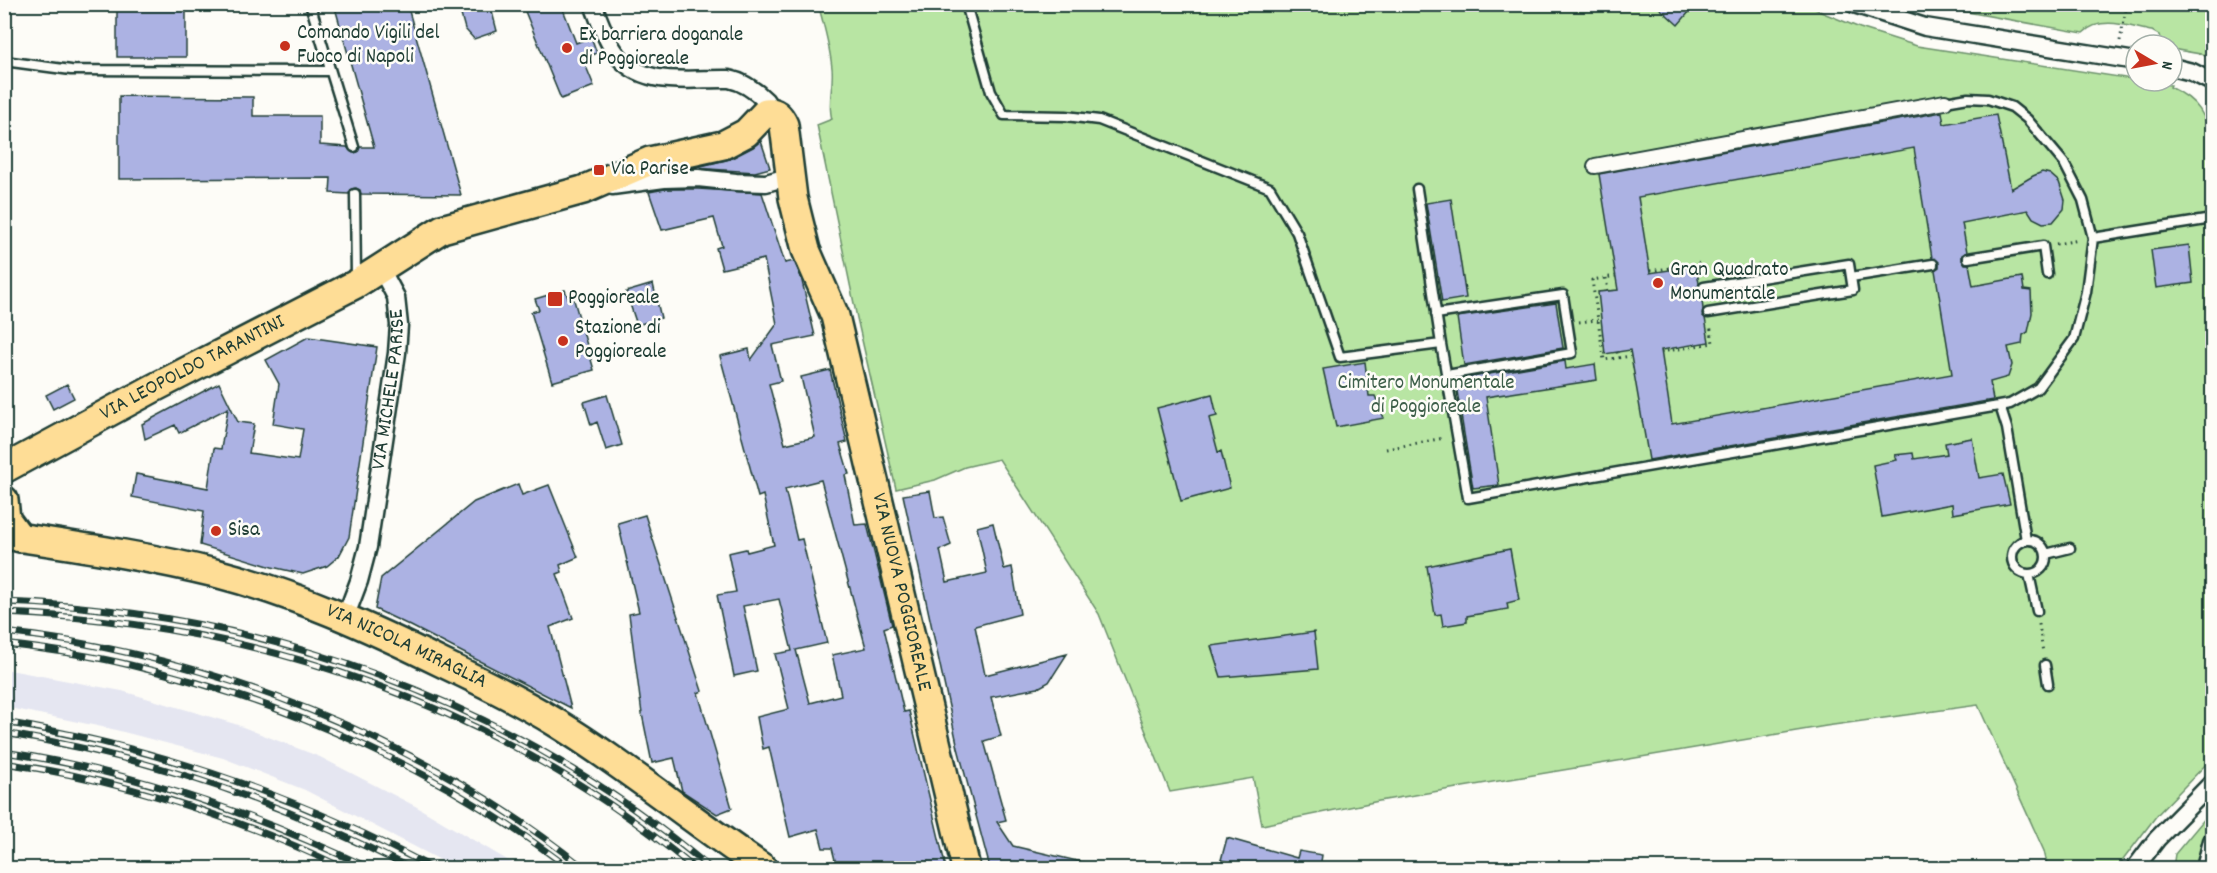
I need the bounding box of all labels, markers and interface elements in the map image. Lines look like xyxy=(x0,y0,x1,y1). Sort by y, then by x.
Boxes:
place label: Comando Vigili del Fuoco di Napoli xyxy=(297,19,439,73)
place label: Ex barriera doganale di Poggioreale xyxy=(579,21,743,75)
north arrow xyxy=(2124,33,2184,93)
marker: Comando Vigili del Fuoco di Napoli xyxy=(278,39,292,53)
marker: Ex barriera doganale di Poggioreale xyxy=(560,41,574,55)
text: N xyxy=(2154,59,2178,71)
place label: Via Parise xyxy=(611,155,689,185)
marker: Via Parise xyxy=(592,163,606,177)
place label: Gran Quadrato Monumentale xyxy=(1670,256,1788,310)
marker: Gran Quadrato Monumentale xyxy=(1651,276,1665,290)
place label: Poggioreale xyxy=(568,284,660,314)
marker: Poggioreale xyxy=(546,290,564,308)
street label: VIA MICHELE PARISE xyxy=(365,307,414,472)
street label: VIA LEOPOLDO TARANTINI xyxy=(95,308,291,429)
place label: Stazione di Poggioreale xyxy=(575,314,667,368)
marker: Stazione di Poggioreale xyxy=(556,334,570,348)
park label: Cimitero Monumentale di Poggioreale xyxy=(1337,369,1515,423)
street label: VIA NUOVA POGGIOREALE xyxy=(863,490,939,695)
place label: Sisa xyxy=(228,516,261,546)
marker: Sisa xyxy=(209,524,223,538)
street label: VIA NICOLA MIRAGLIA xyxy=(321,597,492,697)

